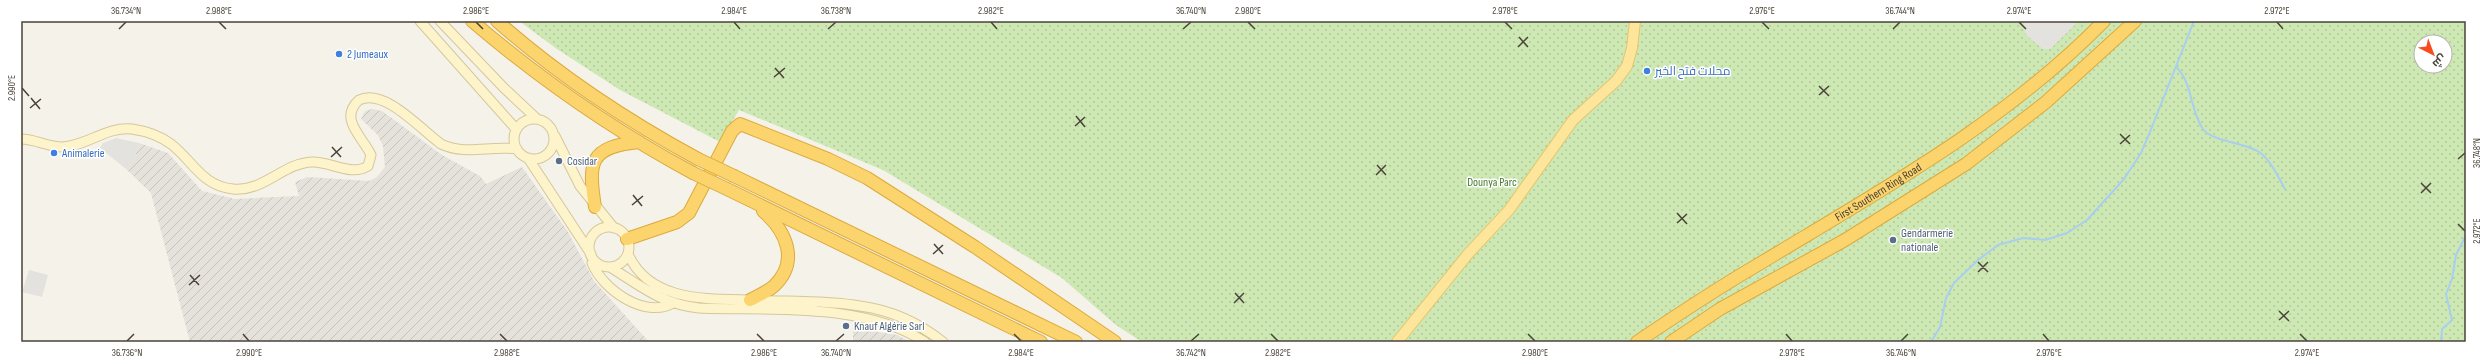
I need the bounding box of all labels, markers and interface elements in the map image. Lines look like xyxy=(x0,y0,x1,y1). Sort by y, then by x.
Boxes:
text: 36.734°N xyxy=(111,5,141,17)
text: 2.988°E xyxy=(206,5,232,17)
text: 2.986°E xyxy=(463,5,489,17)
text: 2.984°E xyxy=(721,5,747,17)
text: 36.738°N xyxy=(821,5,851,17)
text: 2.982°E xyxy=(978,5,1004,17)
text: 36.740°N xyxy=(1176,5,1206,17)
text: 2.980°E xyxy=(1235,5,1261,17)
text: 2.978°E xyxy=(1492,5,1518,17)
text: 2.976°E xyxy=(1749,5,1775,17)
text: 36.744°N xyxy=(1885,5,1915,17)
text: 2.974°E xyxy=(2007,5,2031,17)
text: 2.972°E xyxy=(2264,5,2290,17)
north arrow xyxy=(2413,34,2453,74)
place label: 2 Jumeaux xyxy=(347,47,388,62)
marker: 2 Jumeaux xyxy=(334,49,344,59)
text: ش xyxy=(2430,52,2449,71)
place label: محلات فتح الخير xyxy=(1654,64,1731,79)
marker: محلات فتح الخير xyxy=(1642,66,1652,76)
text: 2.990°E xyxy=(6,75,18,101)
text: 36.748°N xyxy=(2471,138,2483,168)
place label: Animalerie xyxy=(61,146,105,161)
marker: Animalerie xyxy=(49,148,59,158)
place label: Cosidar xyxy=(567,154,598,169)
marker: Cosidar xyxy=(554,156,564,166)
street label: First Southern Ring Road xyxy=(1832,160,1924,224)
park label: Dounya Parc xyxy=(1467,175,1517,190)
text: 2.972°E xyxy=(2471,218,2483,244)
place label: Gendarmerie nationale xyxy=(1901,226,1953,255)
marker: Gendarmerie nationale xyxy=(1888,235,1898,245)
place label: Knauf Algérie Sarl xyxy=(854,319,924,334)
marker: Knauf Algérie Sarl xyxy=(841,321,851,331)
text: 36.736°N xyxy=(112,347,142,359)
text: 2.990°E xyxy=(236,347,262,359)
text: 2.988°E xyxy=(494,347,520,359)
text: 2.986°E xyxy=(751,347,777,359)
text: 36.740°N xyxy=(821,347,851,359)
text: 2.984°E xyxy=(1008,347,1034,359)
text: 36.742°N xyxy=(1176,347,1206,359)
text: 2.982°E xyxy=(1265,347,1291,359)
text: 2.980°E xyxy=(1522,347,1548,359)
text: 2.978°E xyxy=(1779,347,1805,359)
text: 36.746°N xyxy=(1886,347,1916,359)
text: 2.976°E xyxy=(2036,347,2062,359)
text: 2.974°E xyxy=(2295,347,2319,359)

